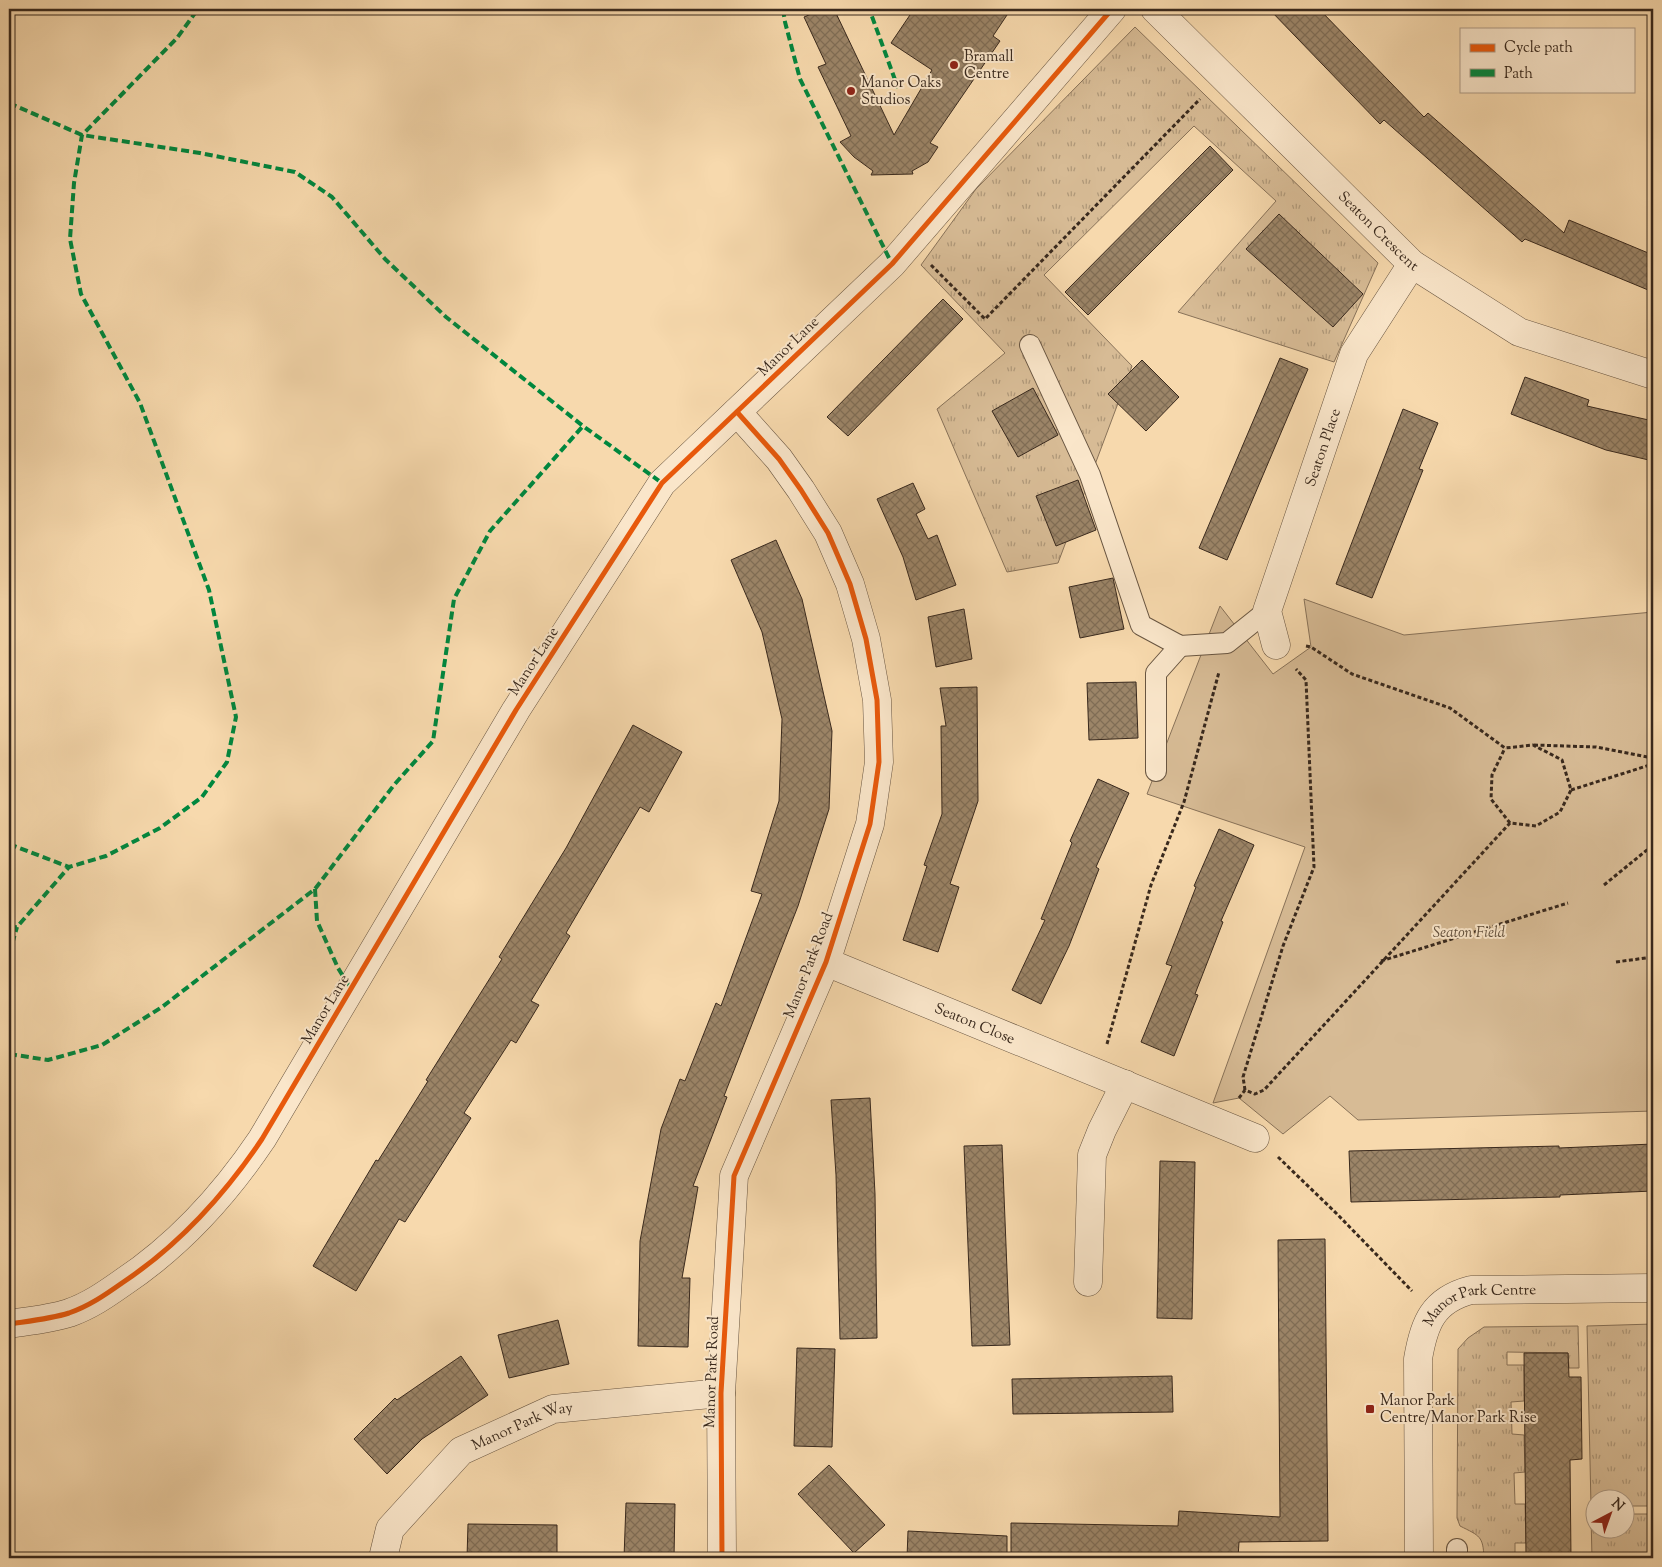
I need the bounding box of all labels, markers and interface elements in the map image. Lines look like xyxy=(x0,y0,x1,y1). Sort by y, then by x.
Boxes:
legend xyxy=(1460,28,1634,92)
text: Cycle path xyxy=(1504,38,1573,59)
place label: Bramall Centre xyxy=(964,47,1014,85)
marker: Bramall Centre xyxy=(948,59,960,71)
text: Path xyxy=(1504,64,1533,85)
place label: Manor Oaks Studios xyxy=(861,73,941,111)
marker: Manor Oaks Studios xyxy=(845,85,857,97)
street label: Seaton Crescent xyxy=(1332,187,1422,277)
street label: Manor Lane xyxy=(754,312,824,382)
street label: Seaton Place xyxy=(1301,406,1347,490)
street label: Manor Lane xyxy=(504,623,564,700)
street label: Manor Park Road xyxy=(780,909,839,1022)
park label: Seaton Field xyxy=(1433,923,1506,944)
street label: Manor Lane xyxy=(297,971,355,1049)
street label: Seaton Close xyxy=(931,999,1018,1050)
street label: Manor Park Centre xyxy=(1419,1280,1536,1331)
street label: Manor Park Road xyxy=(700,1315,725,1428)
place label: Manor Park Centre/Manor Park Rise xyxy=(1380,1391,1537,1429)
street label: Manor Park Way xyxy=(469,1398,574,1457)
marker: Manor Park Centre/Manor Park Rise xyxy=(1364,1403,1376,1415)
north arrow xyxy=(1584,1490,1634,1540)
text: N xyxy=(1606,1494,1628,1517)

